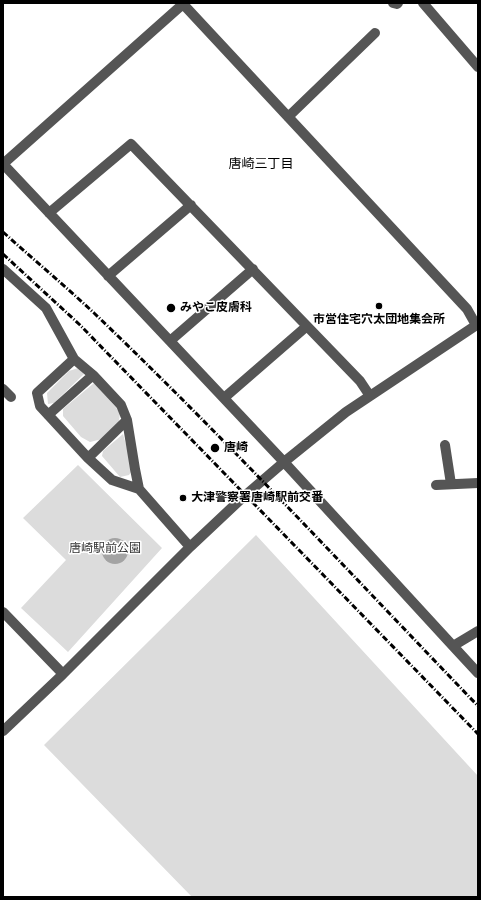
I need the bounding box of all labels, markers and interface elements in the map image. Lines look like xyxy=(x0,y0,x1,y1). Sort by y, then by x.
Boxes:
district label: 唐崎三丁目 xyxy=(229,157,293,173)
place label: みやこ皮膚科 xyxy=(180,301,252,315)
marker: 市営住宅穴太団地集会所 xyxy=(374,301,384,311)
marker: みやこ皮膚科 xyxy=(165,302,177,314)
place label: 市営住宅穴太団地集会所 xyxy=(313,313,445,327)
place label: 唐崎 xyxy=(224,441,248,455)
marker: 唐崎 xyxy=(209,442,221,454)
place label: 大津警察署唐崎駅前交番 xyxy=(191,491,323,505)
marker: 大津警察署唐崎駅前交番 xyxy=(178,493,188,503)
park label: 唐崎駅前公園 xyxy=(69,542,141,556)

